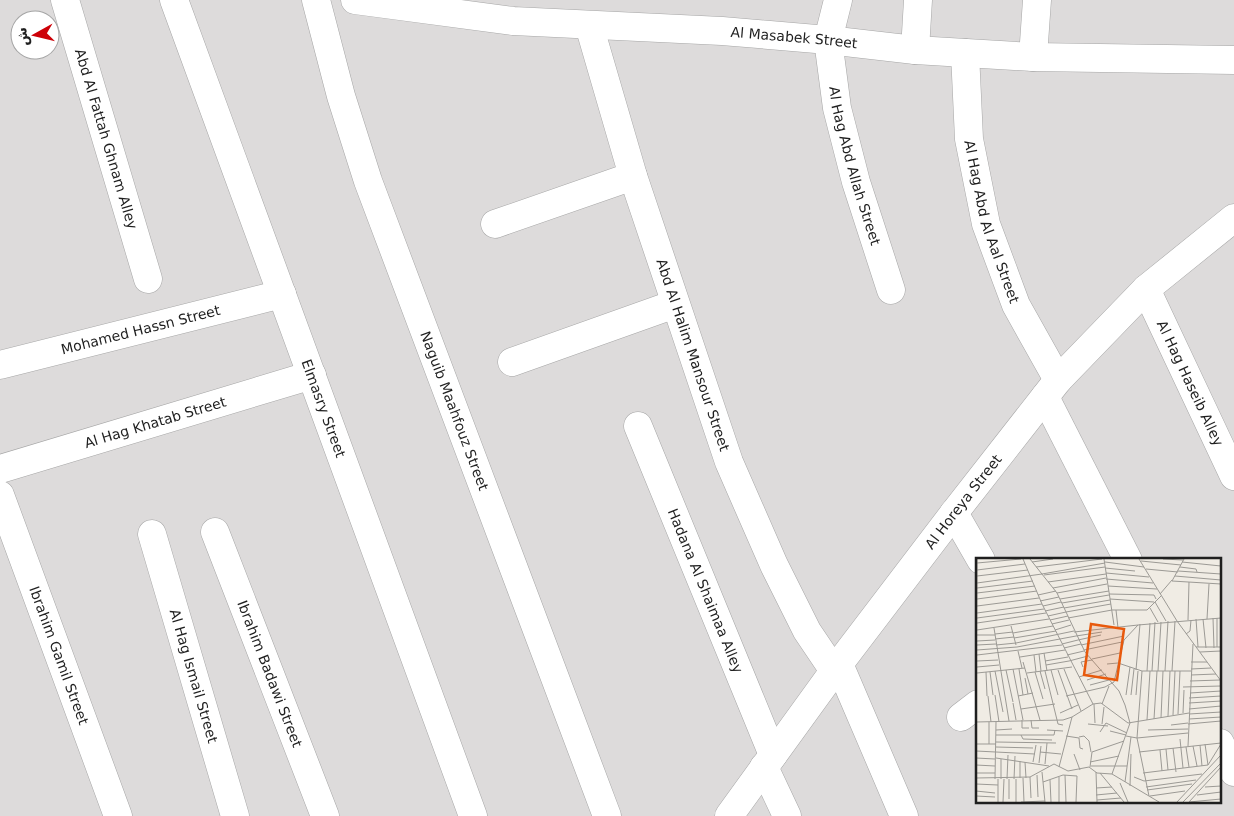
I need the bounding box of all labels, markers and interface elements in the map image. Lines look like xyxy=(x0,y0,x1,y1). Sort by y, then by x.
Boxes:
north arrow xyxy=(10,10,60,60)
street label: Al Masabek Street xyxy=(730,24,859,51)
text: ش xyxy=(13,26,31,47)
street label: Abd Al Fattah Ghnam Alley xyxy=(72,47,141,231)
street label: Al Hag Abd Allah Street xyxy=(826,85,884,248)
street label: Al Hag Abd Al Aal Street xyxy=(961,139,1023,306)
street label: Abd Al Halim Mansour Street xyxy=(653,257,733,454)
street label: Mohamed Hassn Street xyxy=(59,302,222,357)
street label: Al Hag Haseib Alley xyxy=(1154,318,1227,448)
street label: Naguib Maahfouz Street xyxy=(417,329,492,493)
street label: Elmasry Street xyxy=(298,357,349,460)
street label: Al Hag Khatab Street xyxy=(82,393,228,451)
street label: Al Horeya Street xyxy=(922,451,1005,552)
street label: Hadana Al Shaimaa Alley xyxy=(665,506,746,675)
inset map xyxy=(976,558,1222,804)
street label: Ibrahim Gamil Street xyxy=(26,584,92,727)
street label: Ibrahim Badawi Street xyxy=(234,598,306,750)
street label: Al Hag Ismail Street xyxy=(167,607,221,745)

